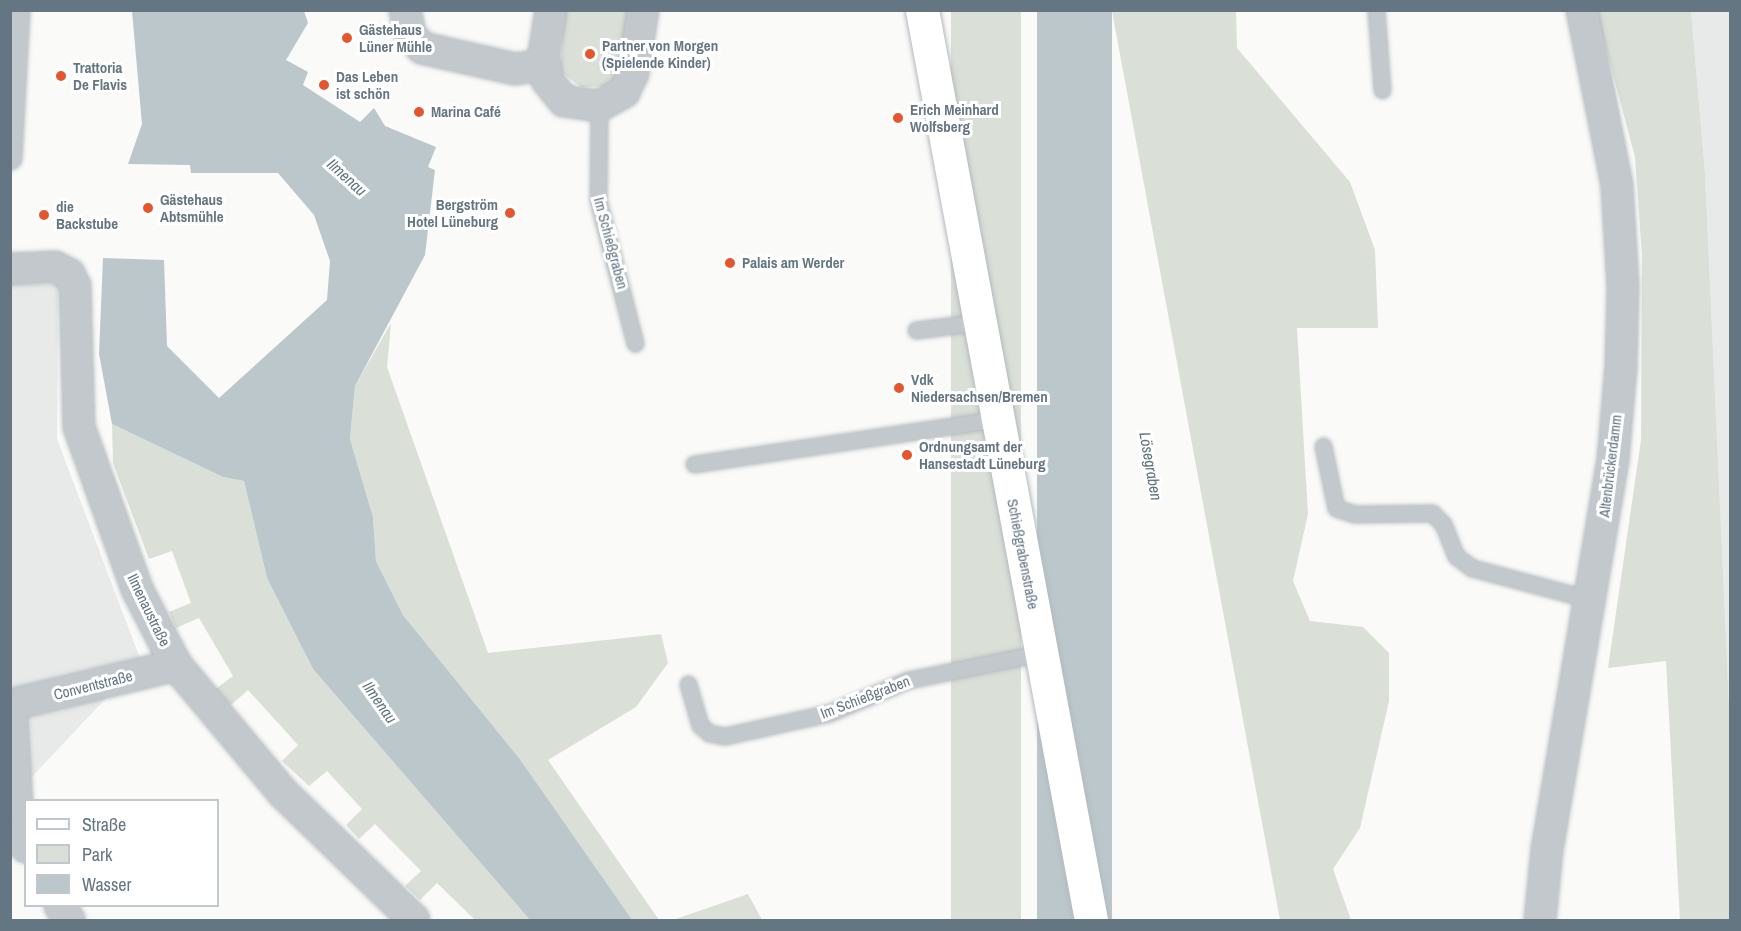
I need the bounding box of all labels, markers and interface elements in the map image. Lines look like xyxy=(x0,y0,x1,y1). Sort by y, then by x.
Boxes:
place label: Gästehaus Lüner Mühle xyxy=(359,20,432,55)
marker: Gästehaus Lüner Mühle xyxy=(340,31,354,45)
place label: Partner von Morgen (Spielende Kinder) xyxy=(602,36,718,71)
marker: Partner von Morgen (Spielende Kinder) xyxy=(583,47,597,61)
place label: Trattoria De Flavis xyxy=(73,58,127,93)
place label: Das Leben ist schön xyxy=(336,67,398,102)
marker: Trattoria De Flavis xyxy=(54,69,68,83)
marker: Das Leben ist schön xyxy=(317,78,331,92)
place label: Erich Meinhard Wolfsberg xyxy=(910,100,999,135)
place label: Marina Café xyxy=(431,103,501,121)
marker: Marina Café xyxy=(412,105,426,119)
marker: Erich Meinhard Wolfsberg xyxy=(891,111,905,125)
water label: Ilmenau xyxy=(323,154,371,200)
place label: Gästehaus Abtsmühle xyxy=(160,190,224,225)
place label: Bergström Hotel Lüneburg xyxy=(407,195,498,230)
street label: Im Schießgraben xyxy=(590,195,632,291)
place label: die Backstube xyxy=(56,197,118,232)
marker: Gästehaus Abtsmühle xyxy=(141,201,155,215)
marker: Bergström Hotel Lüneburg xyxy=(503,206,517,220)
marker: die Backstube xyxy=(37,208,51,222)
place label: Palais am Werder xyxy=(742,254,844,272)
marker: Palais am Werder xyxy=(723,256,737,270)
place label: Vdk Niedersachsen/Bremen xyxy=(911,370,1048,405)
marker: Vdk Niedersachsen/Bremen xyxy=(892,381,906,395)
street label: Altenbrückerdamm xyxy=(1595,414,1625,518)
water label: Lösegraben xyxy=(1136,430,1166,502)
place label: Ordnungsamt der Hansestadt Lüneburg xyxy=(919,437,1045,472)
marker: Ordnungsamt der Hansestadt Lüneburg xyxy=(900,448,914,462)
street label: Schießgrabenstraße xyxy=(1003,497,1043,611)
street label: Ilmenaustraße xyxy=(124,571,174,649)
street label: Conventstraße xyxy=(52,667,134,703)
street label: Im Schießgraben xyxy=(818,672,912,722)
water label: Ilmenau xyxy=(359,677,401,727)
legend xyxy=(24,799,219,907)
text: Straße xyxy=(82,812,126,837)
text: Park xyxy=(82,842,112,867)
text: Wasser xyxy=(82,872,131,897)

